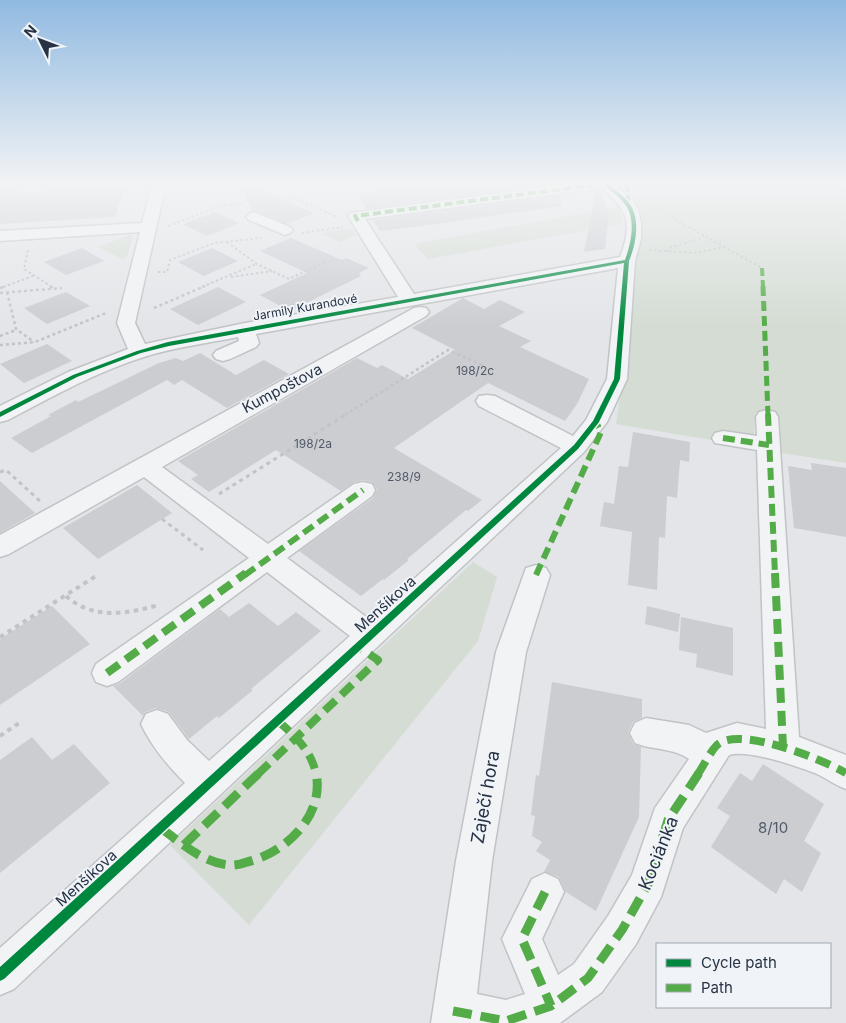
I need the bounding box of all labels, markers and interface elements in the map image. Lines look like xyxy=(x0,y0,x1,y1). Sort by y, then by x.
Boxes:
north arrow xyxy=(15,15,65,65)
text: N xyxy=(20,21,40,41)
street label: Jarmily Kurandové xyxy=(252,290,358,324)
street label: Kumpoštova xyxy=(239,359,325,417)
house number: 198/2c xyxy=(456,363,494,378)
house number: 198/2a xyxy=(294,436,332,451)
house number: 238/9 xyxy=(387,469,421,484)
street label: Menšíkova xyxy=(350,571,420,637)
street label: Zaječí hora xyxy=(466,749,504,845)
street label: Kociánka xyxy=(634,813,682,893)
house number: 8/10 xyxy=(758,818,788,837)
street label: Menšíkova xyxy=(51,845,121,911)
legend xyxy=(656,943,831,1008)
text: Cycle path xyxy=(701,953,777,972)
text: Path xyxy=(701,978,733,997)

